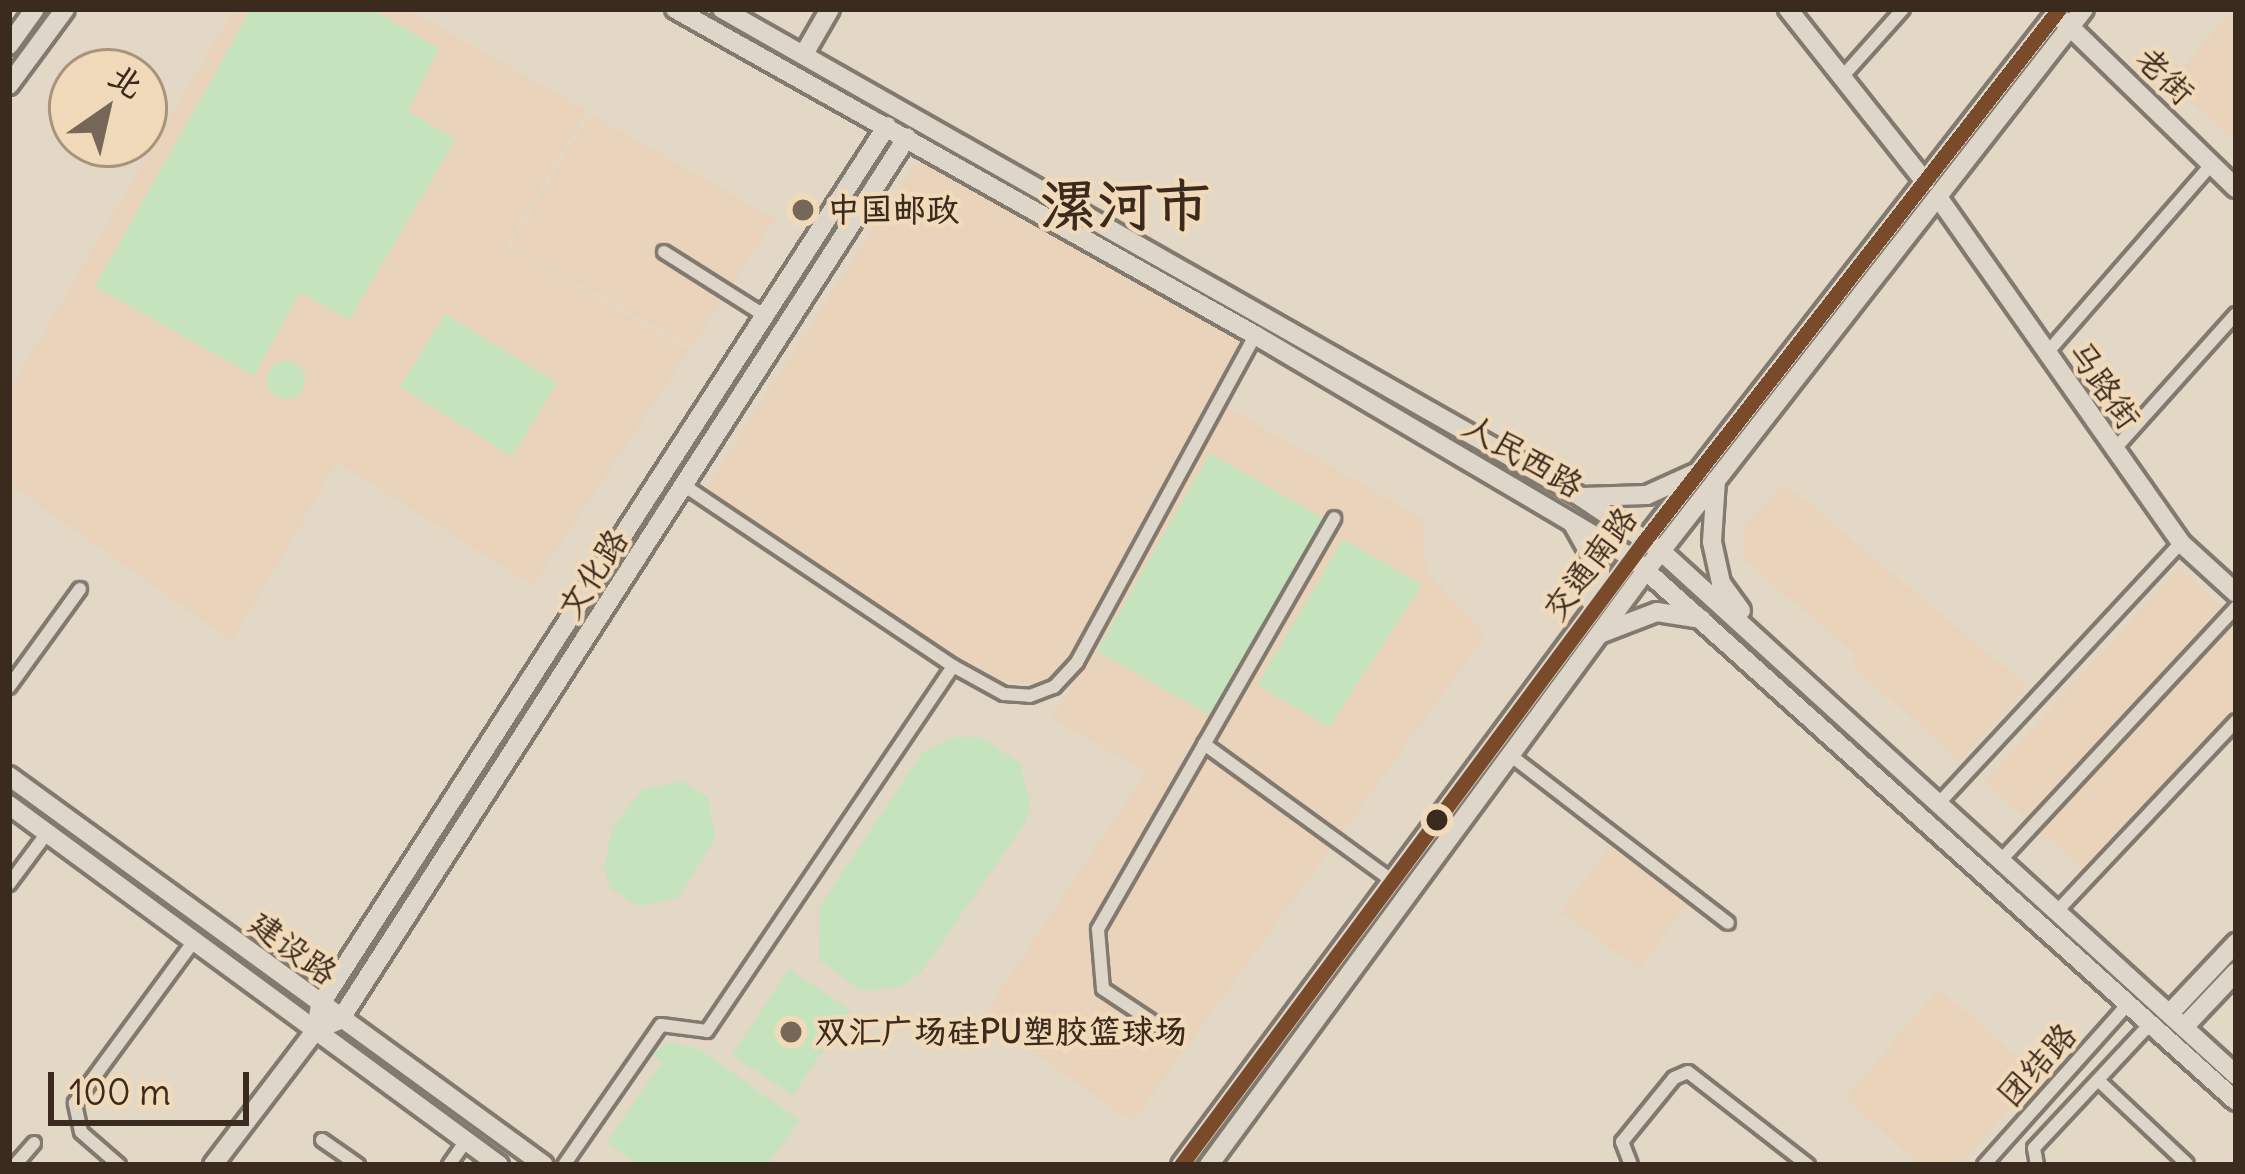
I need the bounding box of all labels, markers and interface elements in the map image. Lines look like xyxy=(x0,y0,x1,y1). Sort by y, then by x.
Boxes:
street label: 老街 xyxy=(2128,39,2202,113)
north arrow xyxy=(48,48,168,168)
text: 北 xyxy=(101,54,152,107)
district label: 漯河市 xyxy=(1040,171,1210,239)
place label: 中国邮政 xyxy=(827,190,959,230)
marker: 中国邮政 xyxy=(790,197,816,223)
street label: 马路街 xyxy=(2059,333,2149,437)
street label: 人民西路 xyxy=(1456,406,1590,506)
street label: 交通南路 xyxy=(1534,499,1646,629)
street label: 文化路 xyxy=(549,522,637,626)
unlabelled marker xyxy=(1426,809,1448,831)
street label: 建设路 xyxy=(241,903,345,993)
place label: 双汇广场硅PU塑胶篮球场 xyxy=(815,1012,1187,1052)
street label: 团结路 xyxy=(1989,1015,2085,1115)
marker: 双汇广场硅PU塑胶篮球场 xyxy=(778,1019,804,1045)
scale bar xyxy=(54,1048,255,1122)
text: 100 m xyxy=(69,1070,171,1115)

